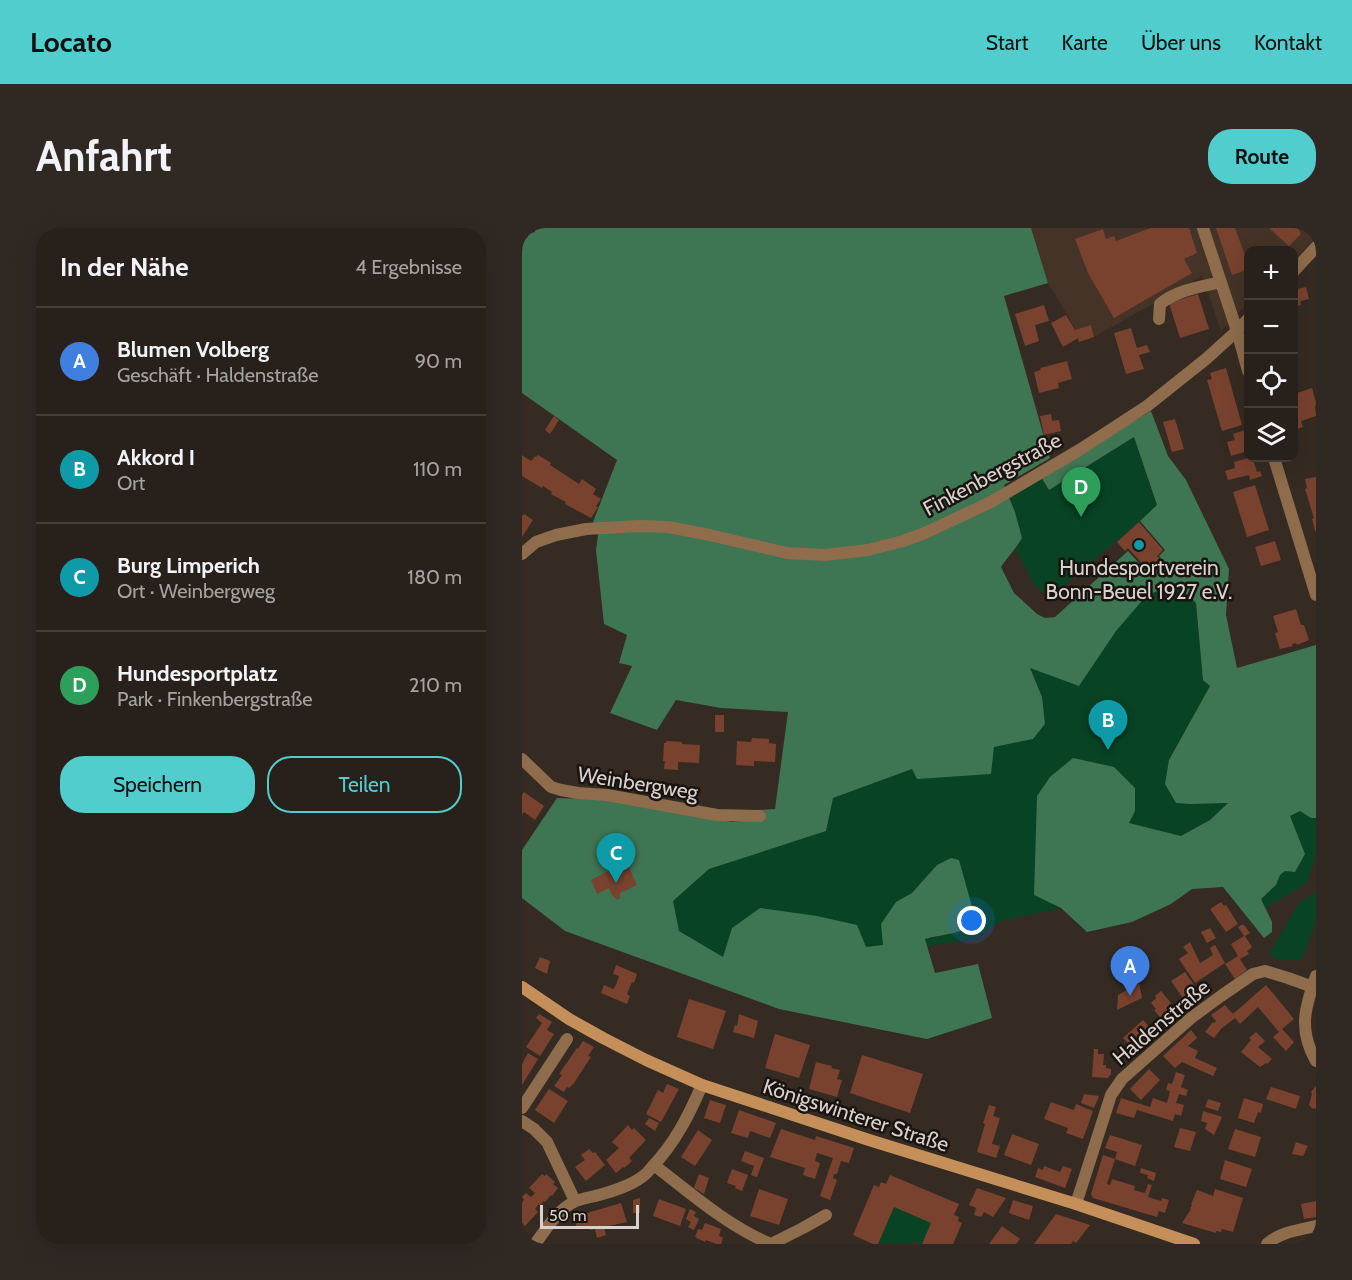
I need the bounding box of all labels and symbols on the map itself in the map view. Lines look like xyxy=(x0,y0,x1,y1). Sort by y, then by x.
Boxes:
street label: Finkenbergstraße xyxy=(919,427,1066,521)
pin: D xyxy=(1062,468,1100,517)
marker: Hundesportverein Bonn-Beuel 1927 e.V. xyxy=(1132,538,1146,552)
place label: Hundesportverein Bonn-Beuel 1927 e.V. xyxy=(1046,555,1232,604)
pin: B xyxy=(1088,700,1128,750)
street label: Weinbergweg xyxy=(576,761,701,805)
pin: C xyxy=(596,834,635,883)
your location xyxy=(957,906,986,935)
pin: A xyxy=(1110,946,1150,996)
street label: Haldenstraße xyxy=(1107,974,1215,1070)
street label: Königswinterer Straße xyxy=(760,1073,952,1157)
scale bar xyxy=(540,1202,639,1230)

